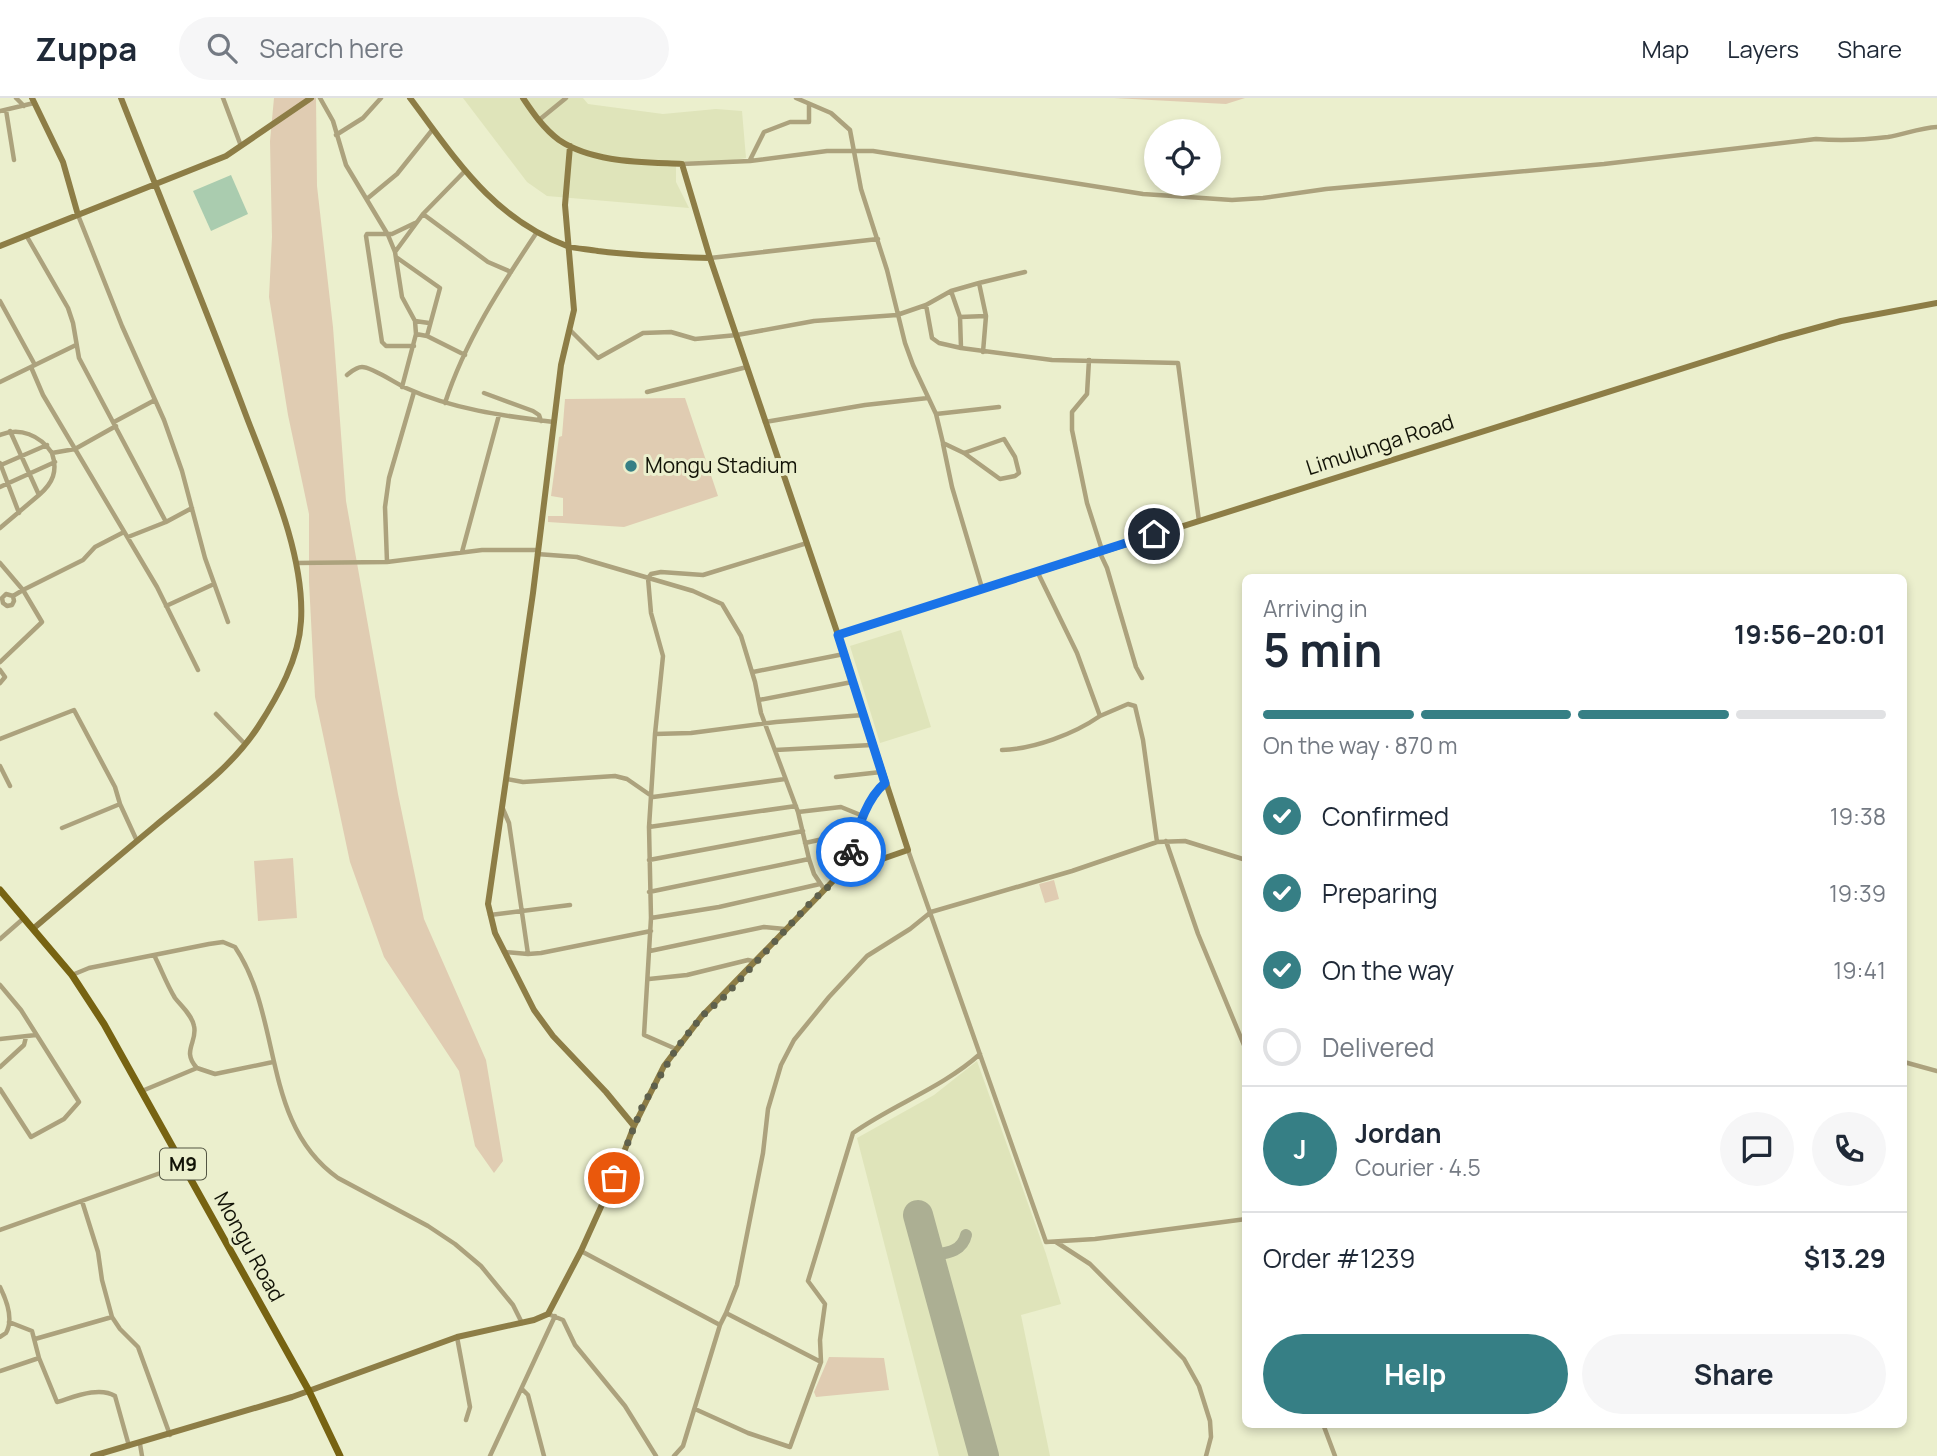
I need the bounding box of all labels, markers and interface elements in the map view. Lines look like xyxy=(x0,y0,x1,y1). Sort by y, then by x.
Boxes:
search box xyxy=(179,17,669,80)
text: Zuppa xyxy=(35,26,137,71)
icon: search xyxy=(203,29,241,67)
text: Search here xyxy=(259,30,404,66)
text: Map xyxy=(1642,32,1689,65)
text: Layers xyxy=(1727,32,1799,65)
text: Share xyxy=(1837,32,1902,65)
map controls xyxy=(1144,119,1221,196)
button: locate xyxy=(1144,119,1221,196)
street label: Limulunga Road xyxy=(1302,407,1457,481)
place label: Mongu Stadium xyxy=(645,451,797,479)
marker: Mongu Stadium xyxy=(623,458,639,474)
pin xyxy=(1124,504,1184,564)
icon: home xyxy=(1135,515,1173,553)
text: Arriving in xyxy=(1263,592,1368,624)
text: 19:56–20:01 xyxy=(1734,616,1886,652)
text: 5 min xyxy=(1263,618,1382,681)
text: On the way · 870 m xyxy=(1263,729,1457,761)
icon: check xyxy=(1263,797,1301,835)
text: Confirmed xyxy=(1322,798,1449,834)
text: 19:38 xyxy=(1830,800,1886,832)
courier xyxy=(816,817,886,887)
icon: bike xyxy=(832,833,870,871)
icon: check xyxy=(1263,874,1301,912)
text: Preparing xyxy=(1322,875,1438,911)
text: 19:39 xyxy=(1829,877,1886,909)
icon: check xyxy=(1263,951,1301,989)
text: On the way xyxy=(1322,952,1454,988)
text: 19:41 xyxy=(1833,954,1886,986)
text: Delivered xyxy=(1322,1029,1434,1065)
button: chat xyxy=(1720,1112,1794,1186)
button: phone xyxy=(1812,1112,1886,1186)
text: Jordan xyxy=(1355,1115,1441,1151)
text: J xyxy=(1293,1131,1307,1167)
road number: M9 xyxy=(160,1148,206,1180)
pin xyxy=(584,1148,644,1208)
text: Courier · 4.5 xyxy=(1355,1151,1481,1183)
icon: bag xyxy=(595,1159,633,1197)
street label: Mongu Road xyxy=(208,1187,292,1306)
text: Order #1239 xyxy=(1263,1240,1416,1276)
text: $13.29 xyxy=(1804,1240,1886,1276)
button: Help xyxy=(1263,1334,1568,1414)
button: Share xyxy=(1582,1334,1886,1414)

